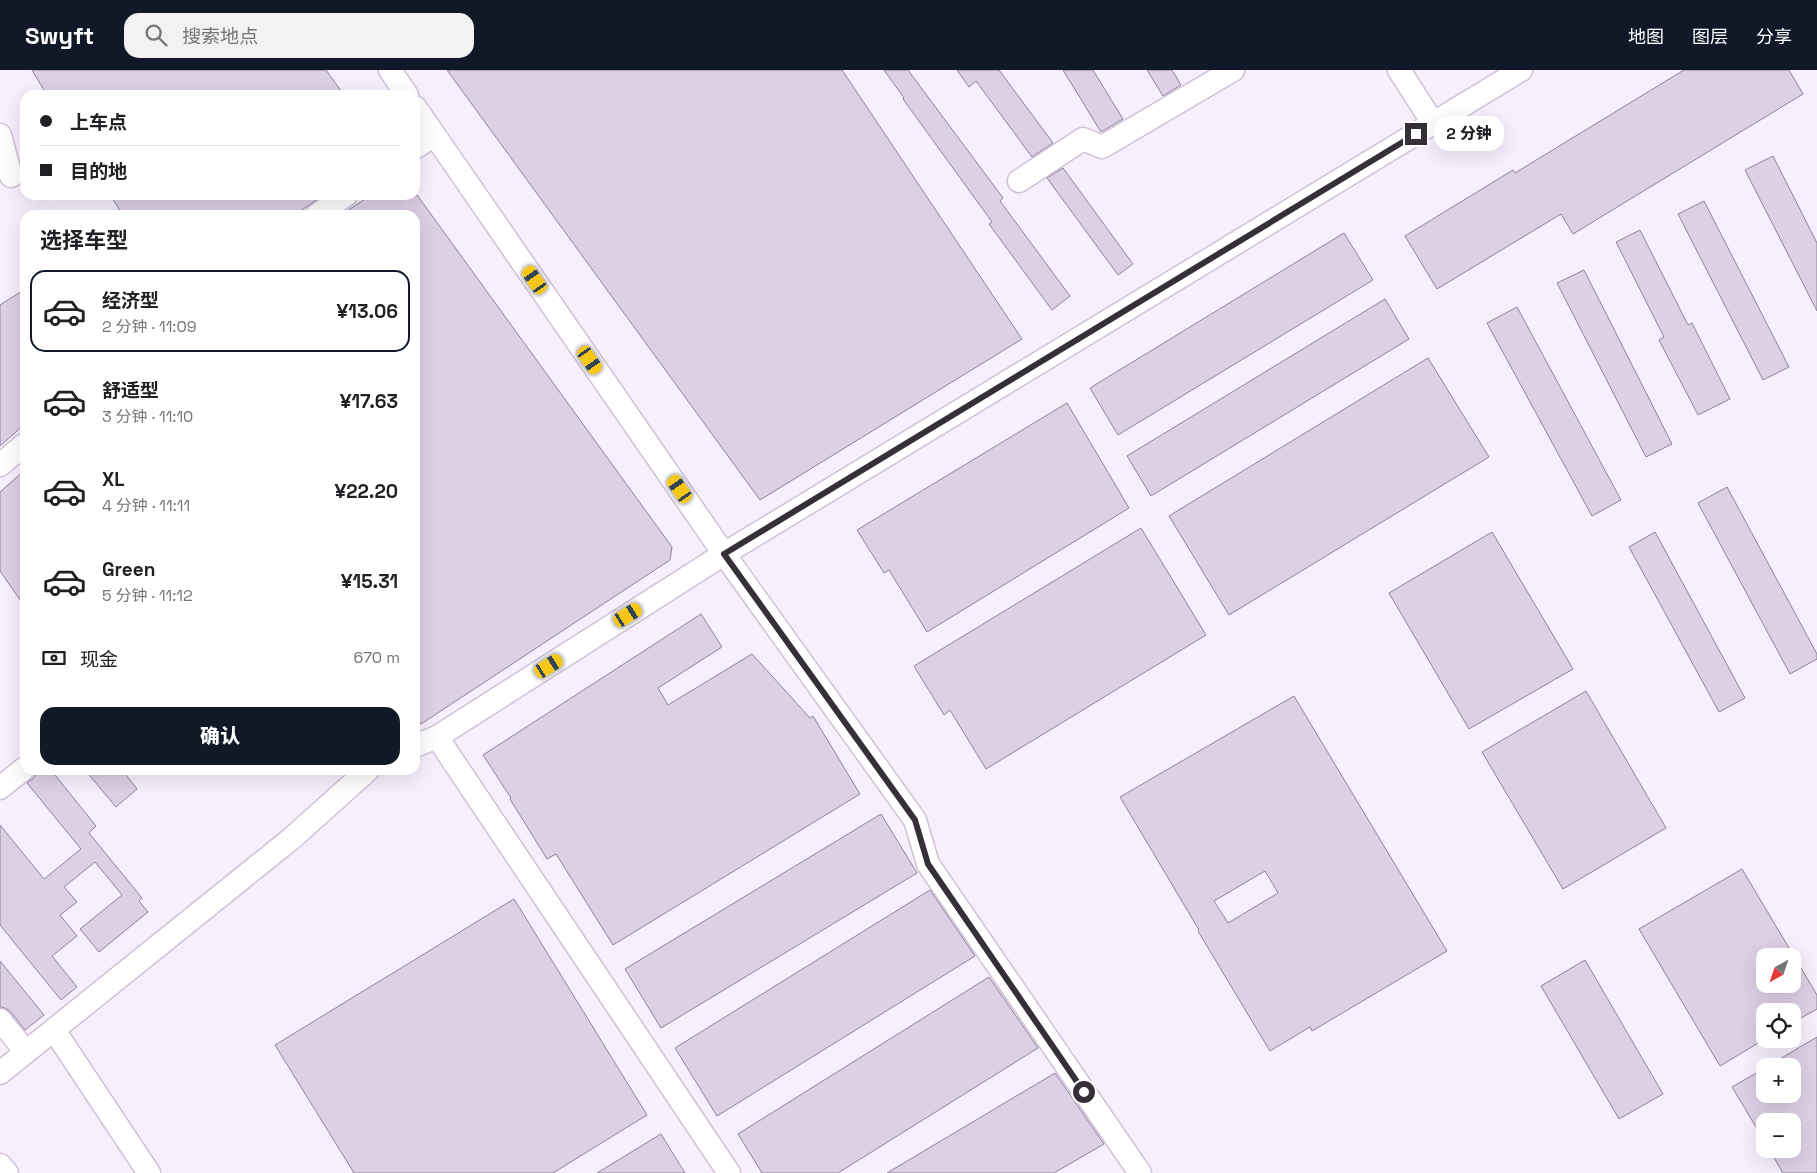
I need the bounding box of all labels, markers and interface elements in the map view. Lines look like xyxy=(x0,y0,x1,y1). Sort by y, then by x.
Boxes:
search box xyxy=(124,13,474,58)
text: Swyft xyxy=(25,20,94,51)
icon: search xyxy=(142,21,170,49)
text: 搜索地点 xyxy=(182,24,258,49)
text: 地图 xyxy=(1628,25,1664,48)
text: 图层 xyxy=(1692,25,1728,48)
text: 分享 xyxy=(1756,25,1792,48)
text: 上车点 xyxy=(70,110,127,135)
callout: 2 分钟 xyxy=(1434,116,1504,152)
route end xyxy=(1405,123,1427,145)
text: 2 分钟 xyxy=(1446,123,1492,144)
text: 目的地 xyxy=(70,159,127,184)
text: 选择车型 xyxy=(40,226,128,254)
car xyxy=(520,263,549,297)
text: 经济型 xyxy=(102,288,159,313)
icon: car xyxy=(42,289,87,334)
text: ¥13.06 xyxy=(337,299,398,324)
text: 2 分钟 · 11:09 xyxy=(102,316,196,337)
car xyxy=(575,343,604,377)
text: 舒适型 xyxy=(102,378,159,403)
icon: car xyxy=(42,379,87,424)
text: ¥17.63 xyxy=(340,389,398,414)
text: 3 分钟 · 11:10 xyxy=(102,406,193,427)
text: XL xyxy=(102,467,125,492)
icon: car xyxy=(42,469,87,514)
car xyxy=(665,472,694,506)
text: ¥22.20 xyxy=(334,479,398,504)
text: 4 分钟 · 11:11 xyxy=(102,495,190,516)
text: Green xyxy=(102,557,155,582)
icon: car xyxy=(42,559,87,604)
text: ¥15.31 xyxy=(341,569,398,594)
text: 5 分钟 · 11:12 xyxy=(102,585,193,606)
car xyxy=(611,601,644,629)
icon: cash xyxy=(40,644,68,672)
text: 现金 xyxy=(80,647,118,672)
text: 670 m xyxy=(353,647,400,668)
car xyxy=(532,652,565,680)
button: 确认 xyxy=(40,707,400,765)
north arrow xyxy=(1756,948,1801,992)
map controls xyxy=(1756,948,1801,1158)
button: locate xyxy=(1756,1003,1801,1048)
button: + xyxy=(1756,1058,1801,1103)
route start xyxy=(1073,1081,1095,1103)
button: − xyxy=(1756,1113,1801,1158)

